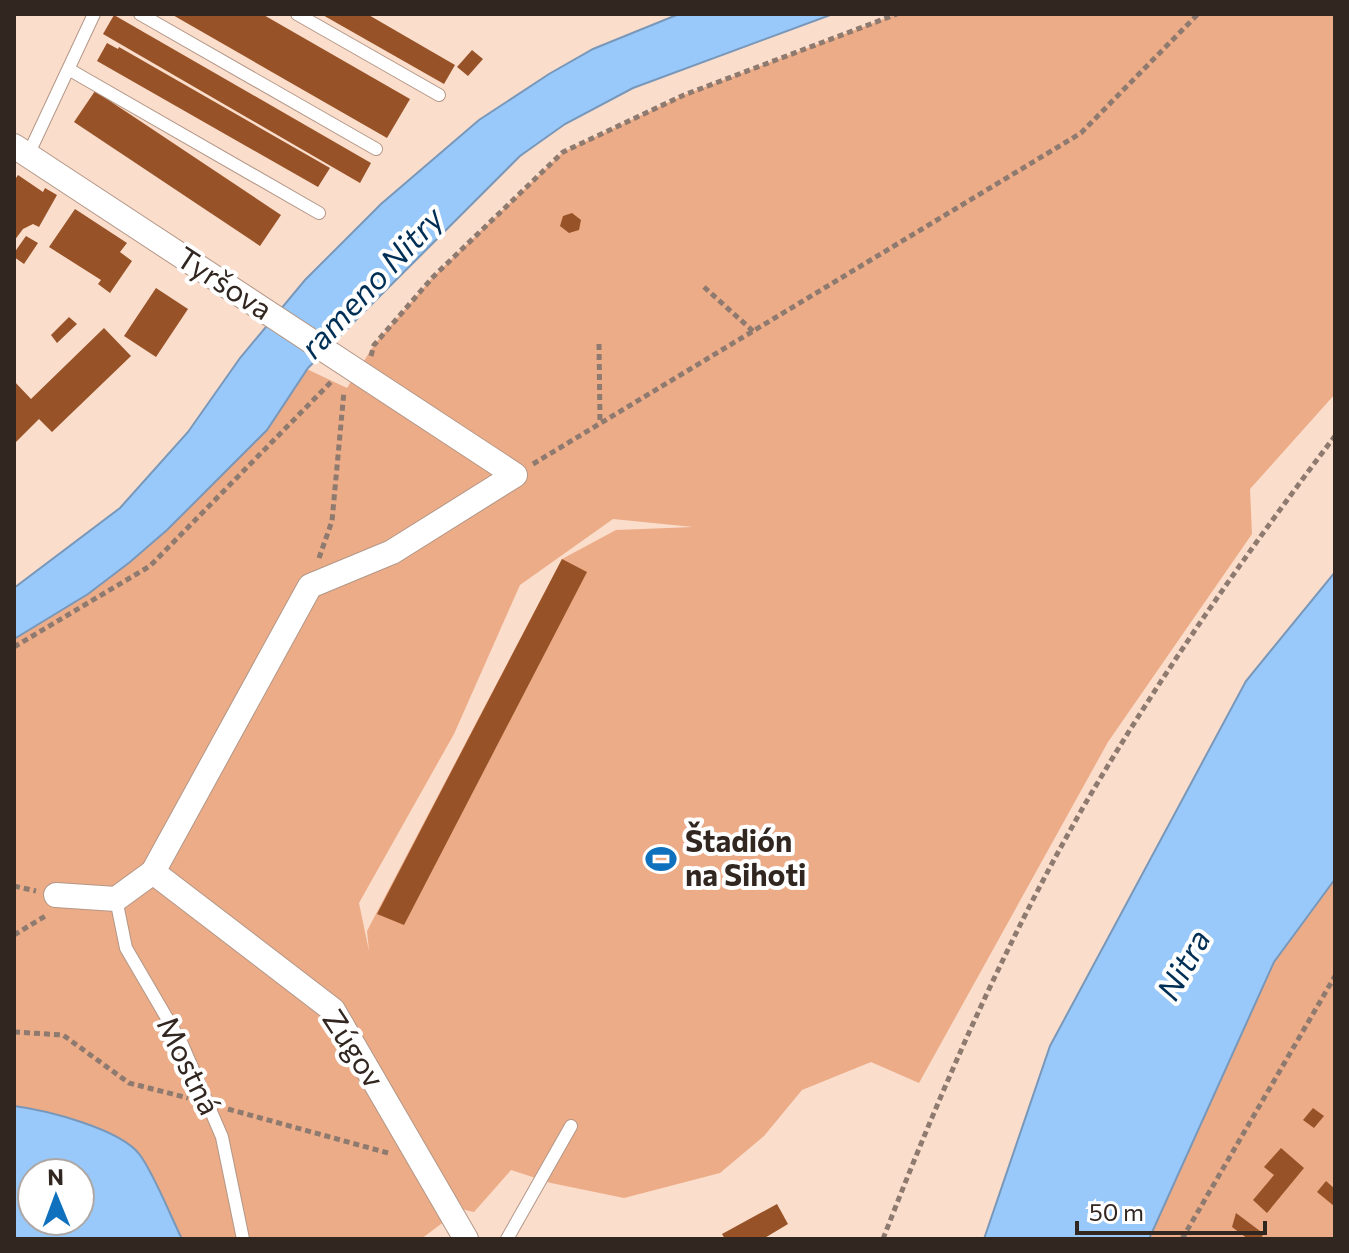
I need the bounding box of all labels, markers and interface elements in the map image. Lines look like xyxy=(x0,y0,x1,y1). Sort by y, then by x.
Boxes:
water label: rameno Nitry xyxy=(290,197,452,366)
street label: Tyršova xyxy=(171,237,280,326)
place label: Štadión na Sihoti xyxy=(685,821,806,892)
sports icon: Štadión na Sihoti xyxy=(644,842,678,876)
water label: Nitra xyxy=(1147,922,1218,1006)
street label: Zúgov xyxy=(316,1002,394,1094)
street label: Mostná xyxy=(151,1010,230,1120)
north arrow xyxy=(16,1157,96,1237)
text: N xyxy=(47,1163,64,1190)
scale bar xyxy=(1077,1185,1265,1235)
text: 50 m xyxy=(1089,1197,1144,1226)

